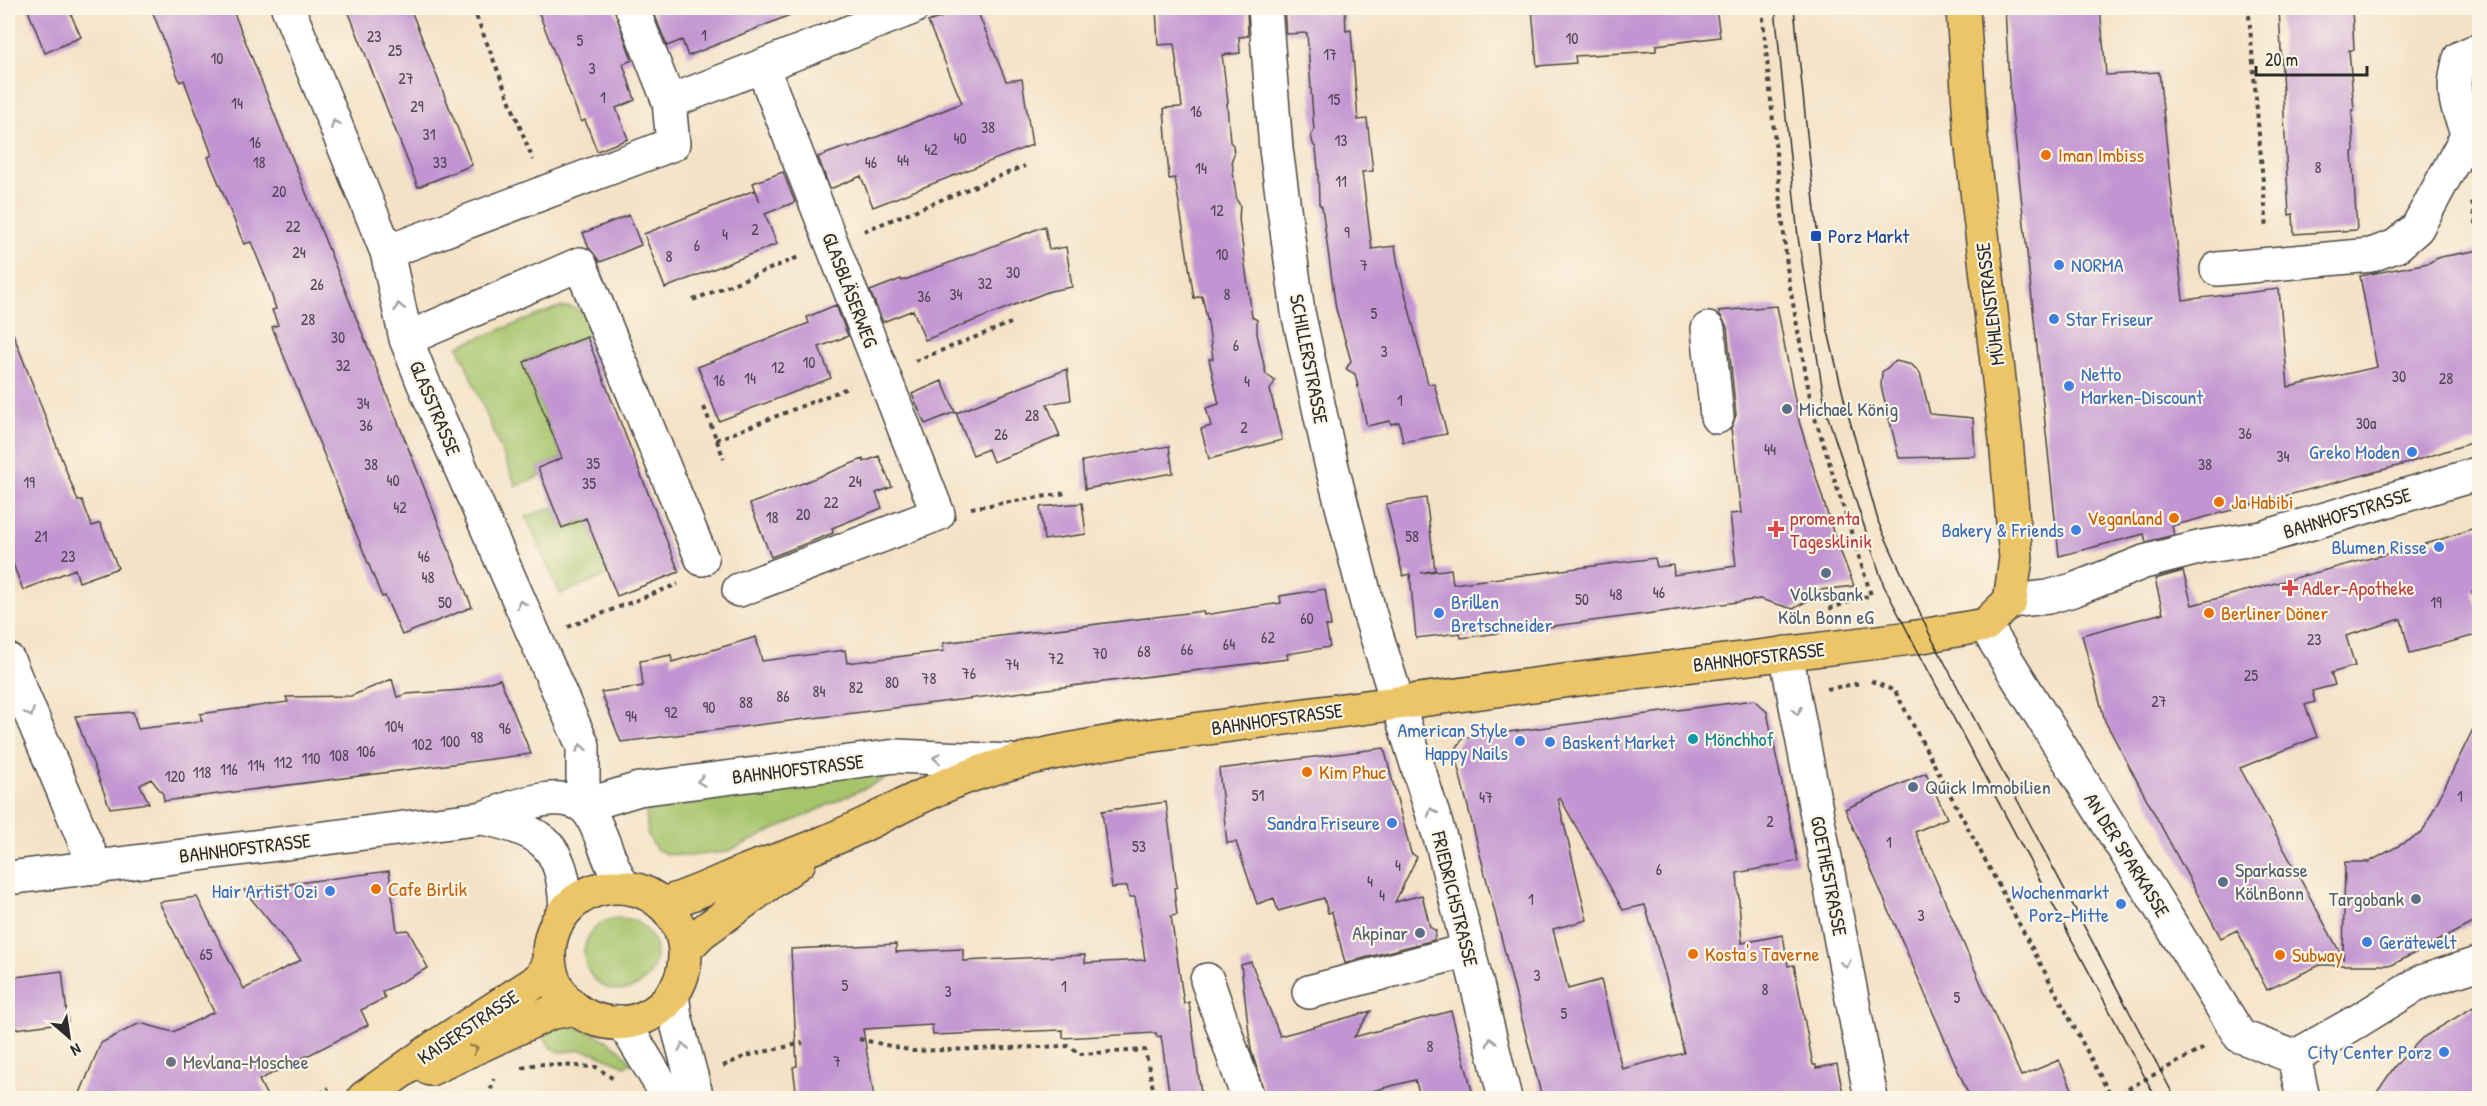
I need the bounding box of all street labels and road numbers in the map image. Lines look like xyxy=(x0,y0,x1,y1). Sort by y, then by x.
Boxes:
street label: GLASBLÄSERWEG xyxy=(816,228,885,352)
street label: MÜHLENSTRASSE xyxy=(1969,241,2010,367)
street label: SCHILLERSTRASSE xyxy=(1284,292,1335,426)
street label: GLASSTRASSE xyxy=(403,356,468,460)
street label: BAHNHOFSTRASSE xyxy=(2280,480,2414,545)
street label: BAHNHOFSTRASSE xyxy=(1692,635,1826,678)
street label: BAHNHOFSTRASSE xyxy=(1209,696,1345,741)
street label: BAHNHOFSTRASSE xyxy=(731,747,865,790)
street label: AN DER SPARKASSE xyxy=(2078,787,2177,922)
street label: GOETHESTRASSE xyxy=(1805,814,1854,938)
street label: BAHNHOFSTRASSE xyxy=(178,826,312,869)
street label: FRIEDRICHSTRASSE xyxy=(1425,828,1485,969)
street label: KAISERSTRASSE xyxy=(412,983,524,1070)

